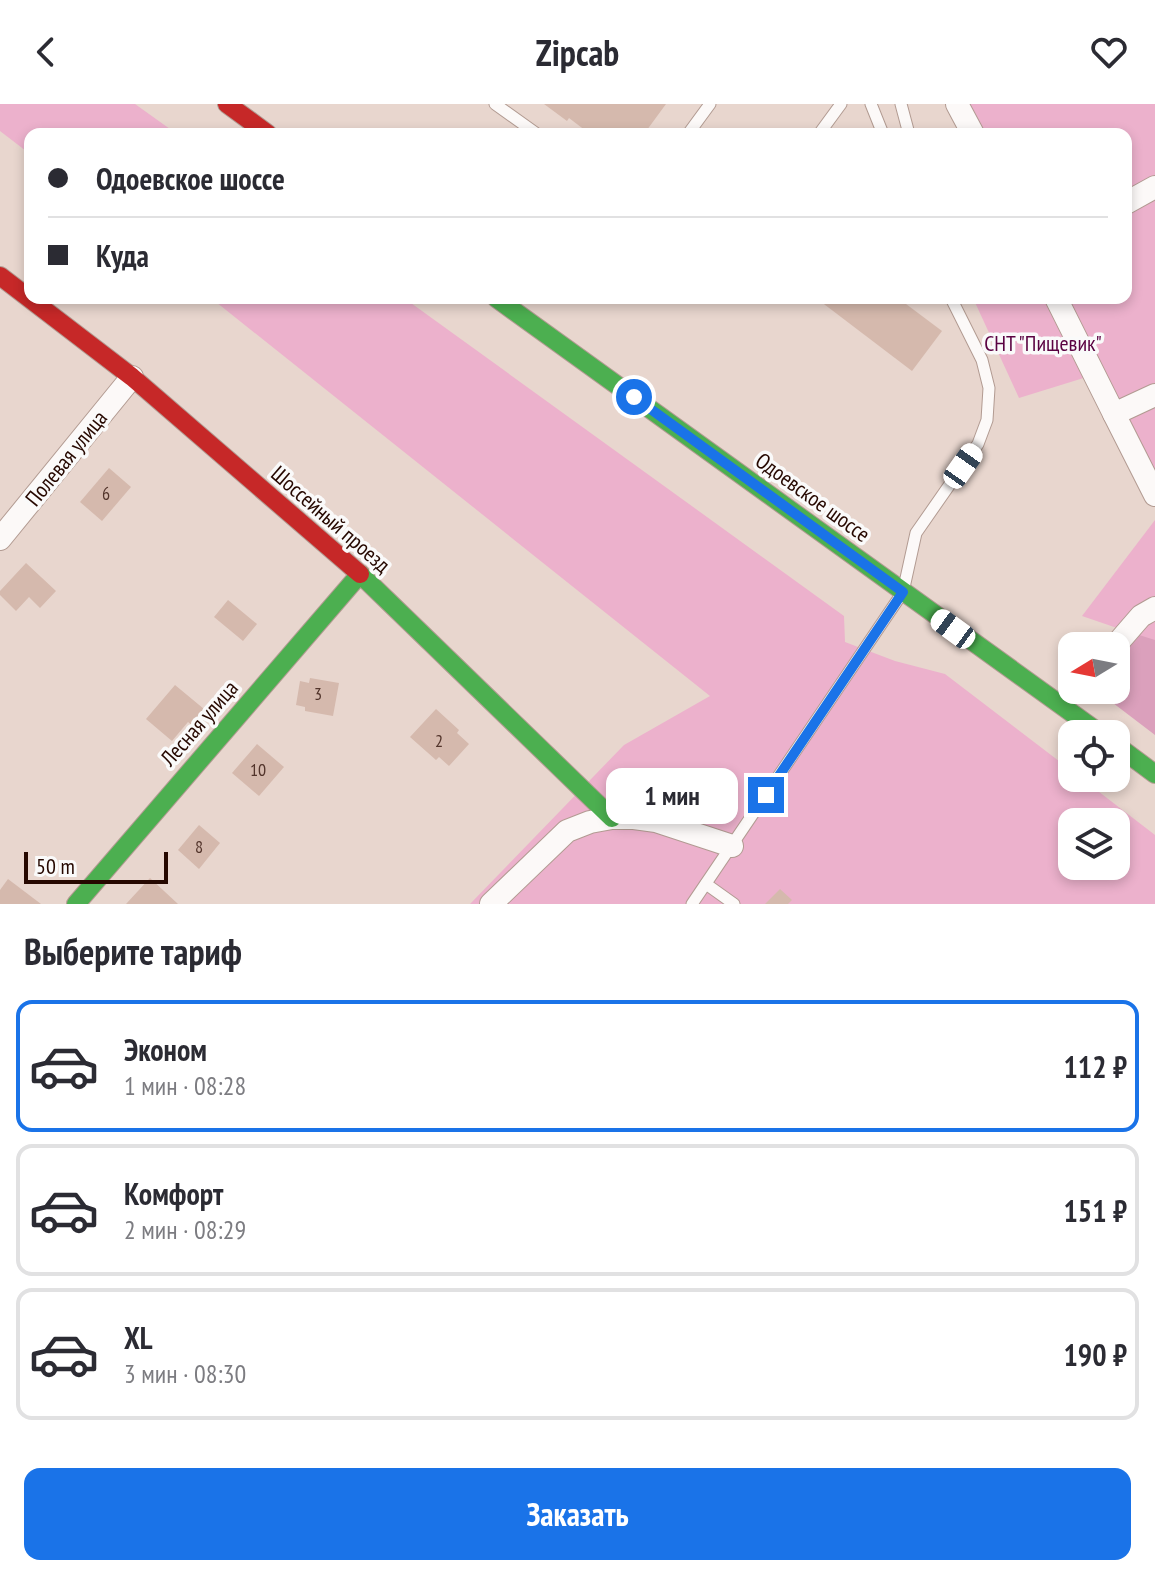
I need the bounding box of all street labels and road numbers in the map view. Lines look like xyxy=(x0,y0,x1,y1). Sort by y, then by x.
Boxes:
street label: Полевая улица xyxy=(19,405,113,511)
street label: Одоевское шоссе xyxy=(750,446,876,548)
street label: Шоссейный проезд xyxy=(265,459,397,579)
street label: Лесная улица xyxy=(154,674,244,772)

